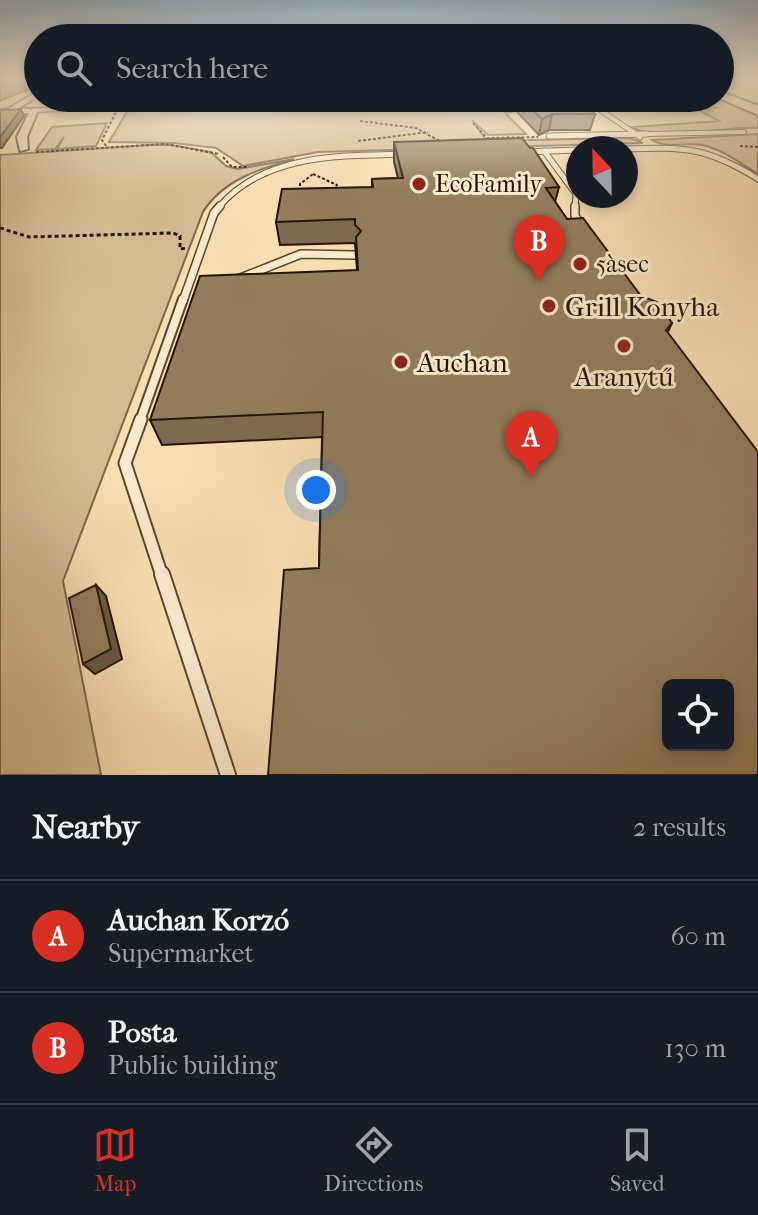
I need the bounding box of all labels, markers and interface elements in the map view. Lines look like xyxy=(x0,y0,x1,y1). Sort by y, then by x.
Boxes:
search box xyxy=(24,24,734,112)
icon: search xyxy=(52,46,96,90)
text: Search here xyxy=(116,51,268,86)
north arrow xyxy=(566,136,638,208)
place label: EcoFamily xyxy=(435,170,543,198)
marker: EcoFamily xyxy=(410,175,428,193)
pin: B xyxy=(513,215,565,281)
place label: 5àsec xyxy=(596,250,649,278)
marker: 5àsec xyxy=(571,255,589,273)
place label: Grill Konyha xyxy=(565,290,720,323)
marker: Grill Konyha xyxy=(540,297,558,315)
marker: Aranytű xyxy=(615,337,633,355)
place label: Auchan xyxy=(416,346,508,379)
marker: Auchan xyxy=(392,353,410,371)
place label: Aranytű xyxy=(573,360,674,393)
pin: A xyxy=(505,411,557,477)
your location xyxy=(296,470,336,510)
map controls xyxy=(662,679,734,751)
button: locate xyxy=(662,679,734,751)
text: Nearby xyxy=(32,807,139,847)
text: 2 results xyxy=(633,812,726,843)
text: Auchan Korzó xyxy=(108,903,289,938)
text: A xyxy=(50,921,66,952)
text: 60 m xyxy=(670,921,726,952)
text: Supermarket xyxy=(108,938,254,969)
text: Posta xyxy=(108,1015,176,1050)
text: B xyxy=(50,1033,66,1064)
text: 130 m xyxy=(665,1033,726,1064)
text: Public building xyxy=(108,1050,277,1081)
tab: Map xyxy=(93,1123,137,1197)
tab: Directions xyxy=(324,1123,423,1197)
tab: Saved xyxy=(610,1123,665,1197)

